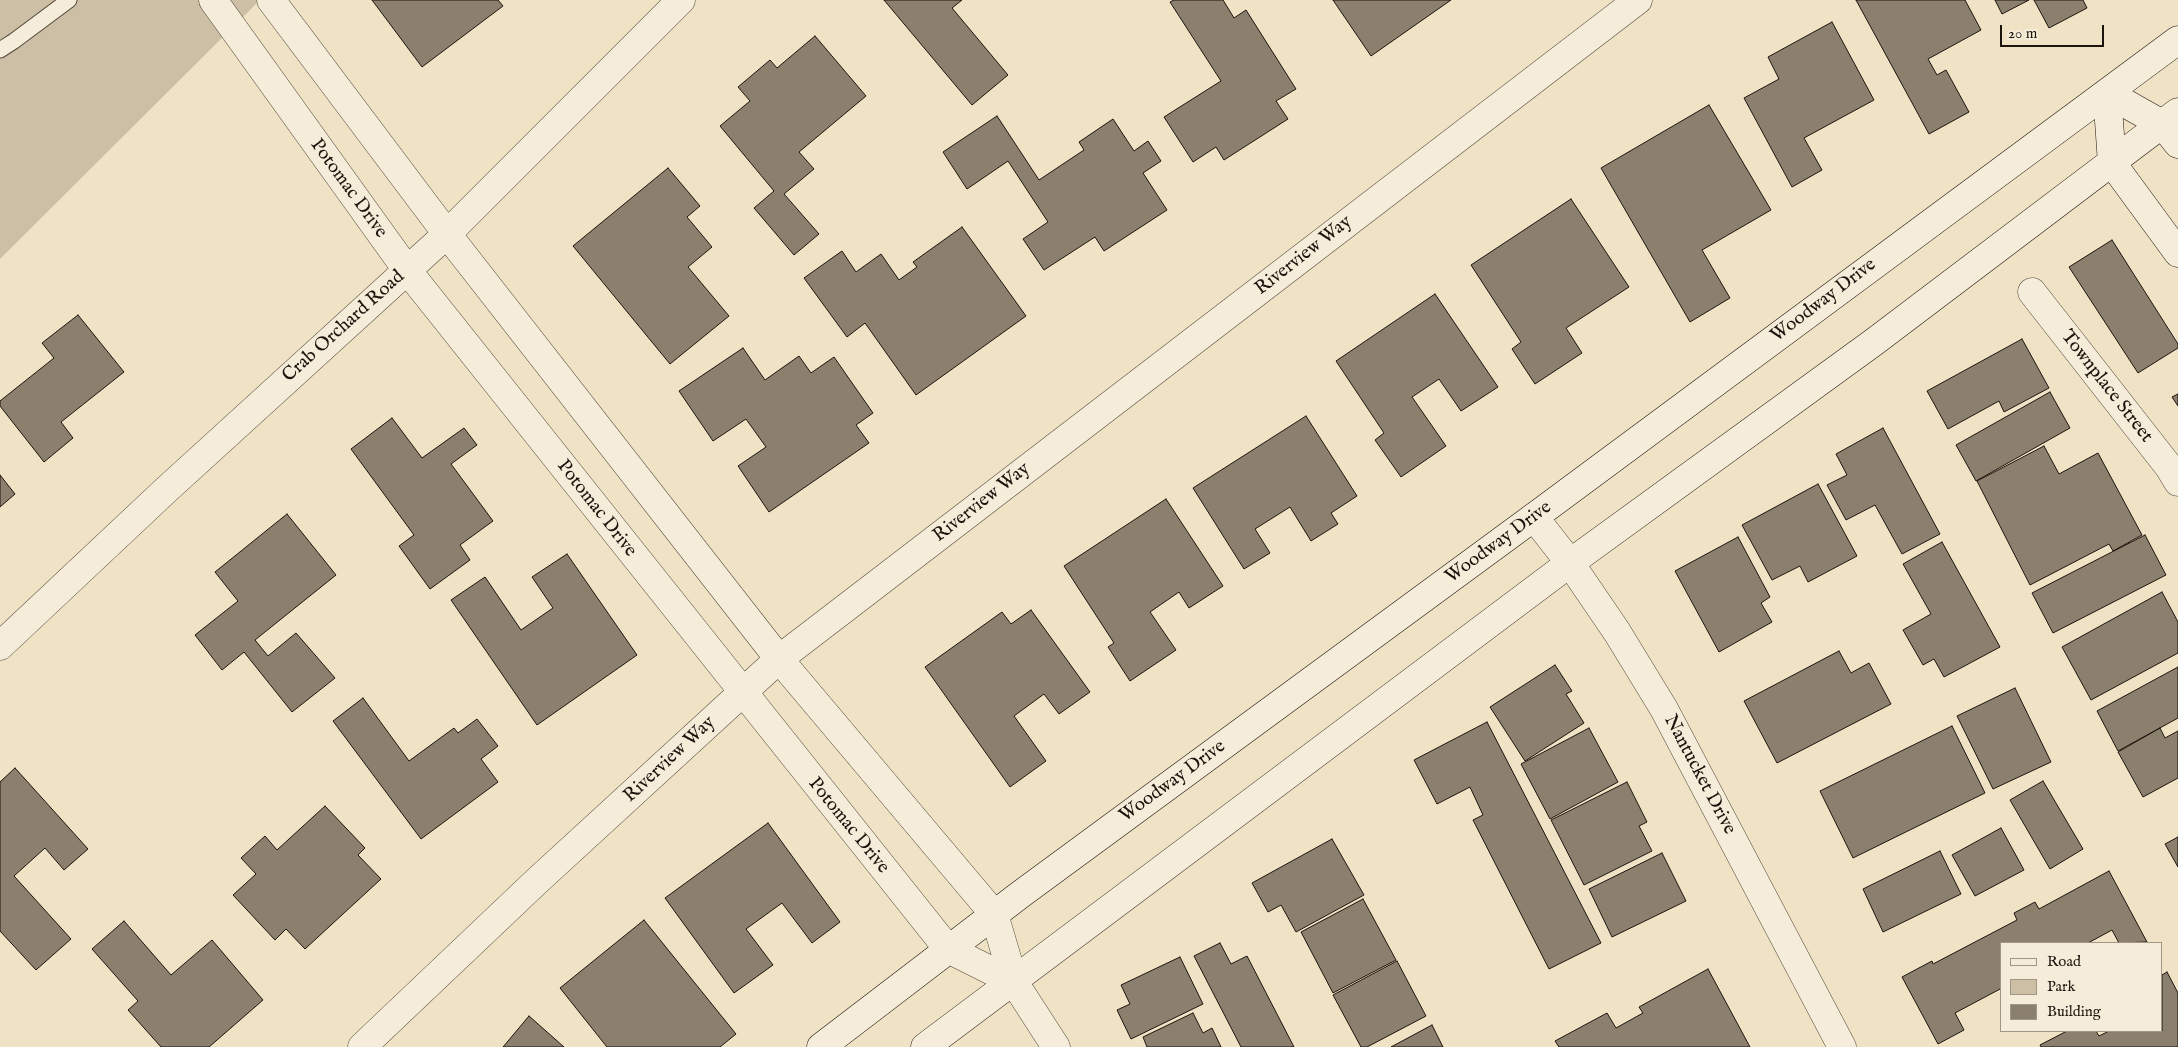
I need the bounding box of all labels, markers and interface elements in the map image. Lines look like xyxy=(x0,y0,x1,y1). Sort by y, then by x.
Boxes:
scale bar xyxy=(2003,15,2107,47)
text: 20 m xyxy=(2008,24,2037,43)
street label: Potomac Drive xyxy=(304,135,392,243)
street label: Riverview Way xyxy=(1251,211,1357,301)
street label: Woodway Drive xyxy=(1767,254,1881,348)
street label: Crab Orchard Road xyxy=(278,266,410,388)
street label: Townplace Street xyxy=(2055,326,2157,448)
street label: Potomac Drive xyxy=(551,456,641,562)
street label: Riverview Way xyxy=(929,458,1035,548)
street label: Woodway Drive xyxy=(1441,497,1557,589)
street label: Nantucket Drive xyxy=(1658,711,1740,839)
street label: Riverview Way xyxy=(620,712,720,808)
street label: Woodway Drive xyxy=(1115,736,1231,828)
street label: Potomac Drive xyxy=(802,773,894,879)
legend xyxy=(2000,942,2163,1032)
text: Road xyxy=(2047,952,2081,971)
text: Park xyxy=(2047,977,2076,996)
text: Building xyxy=(2047,1002,2101,1021)

